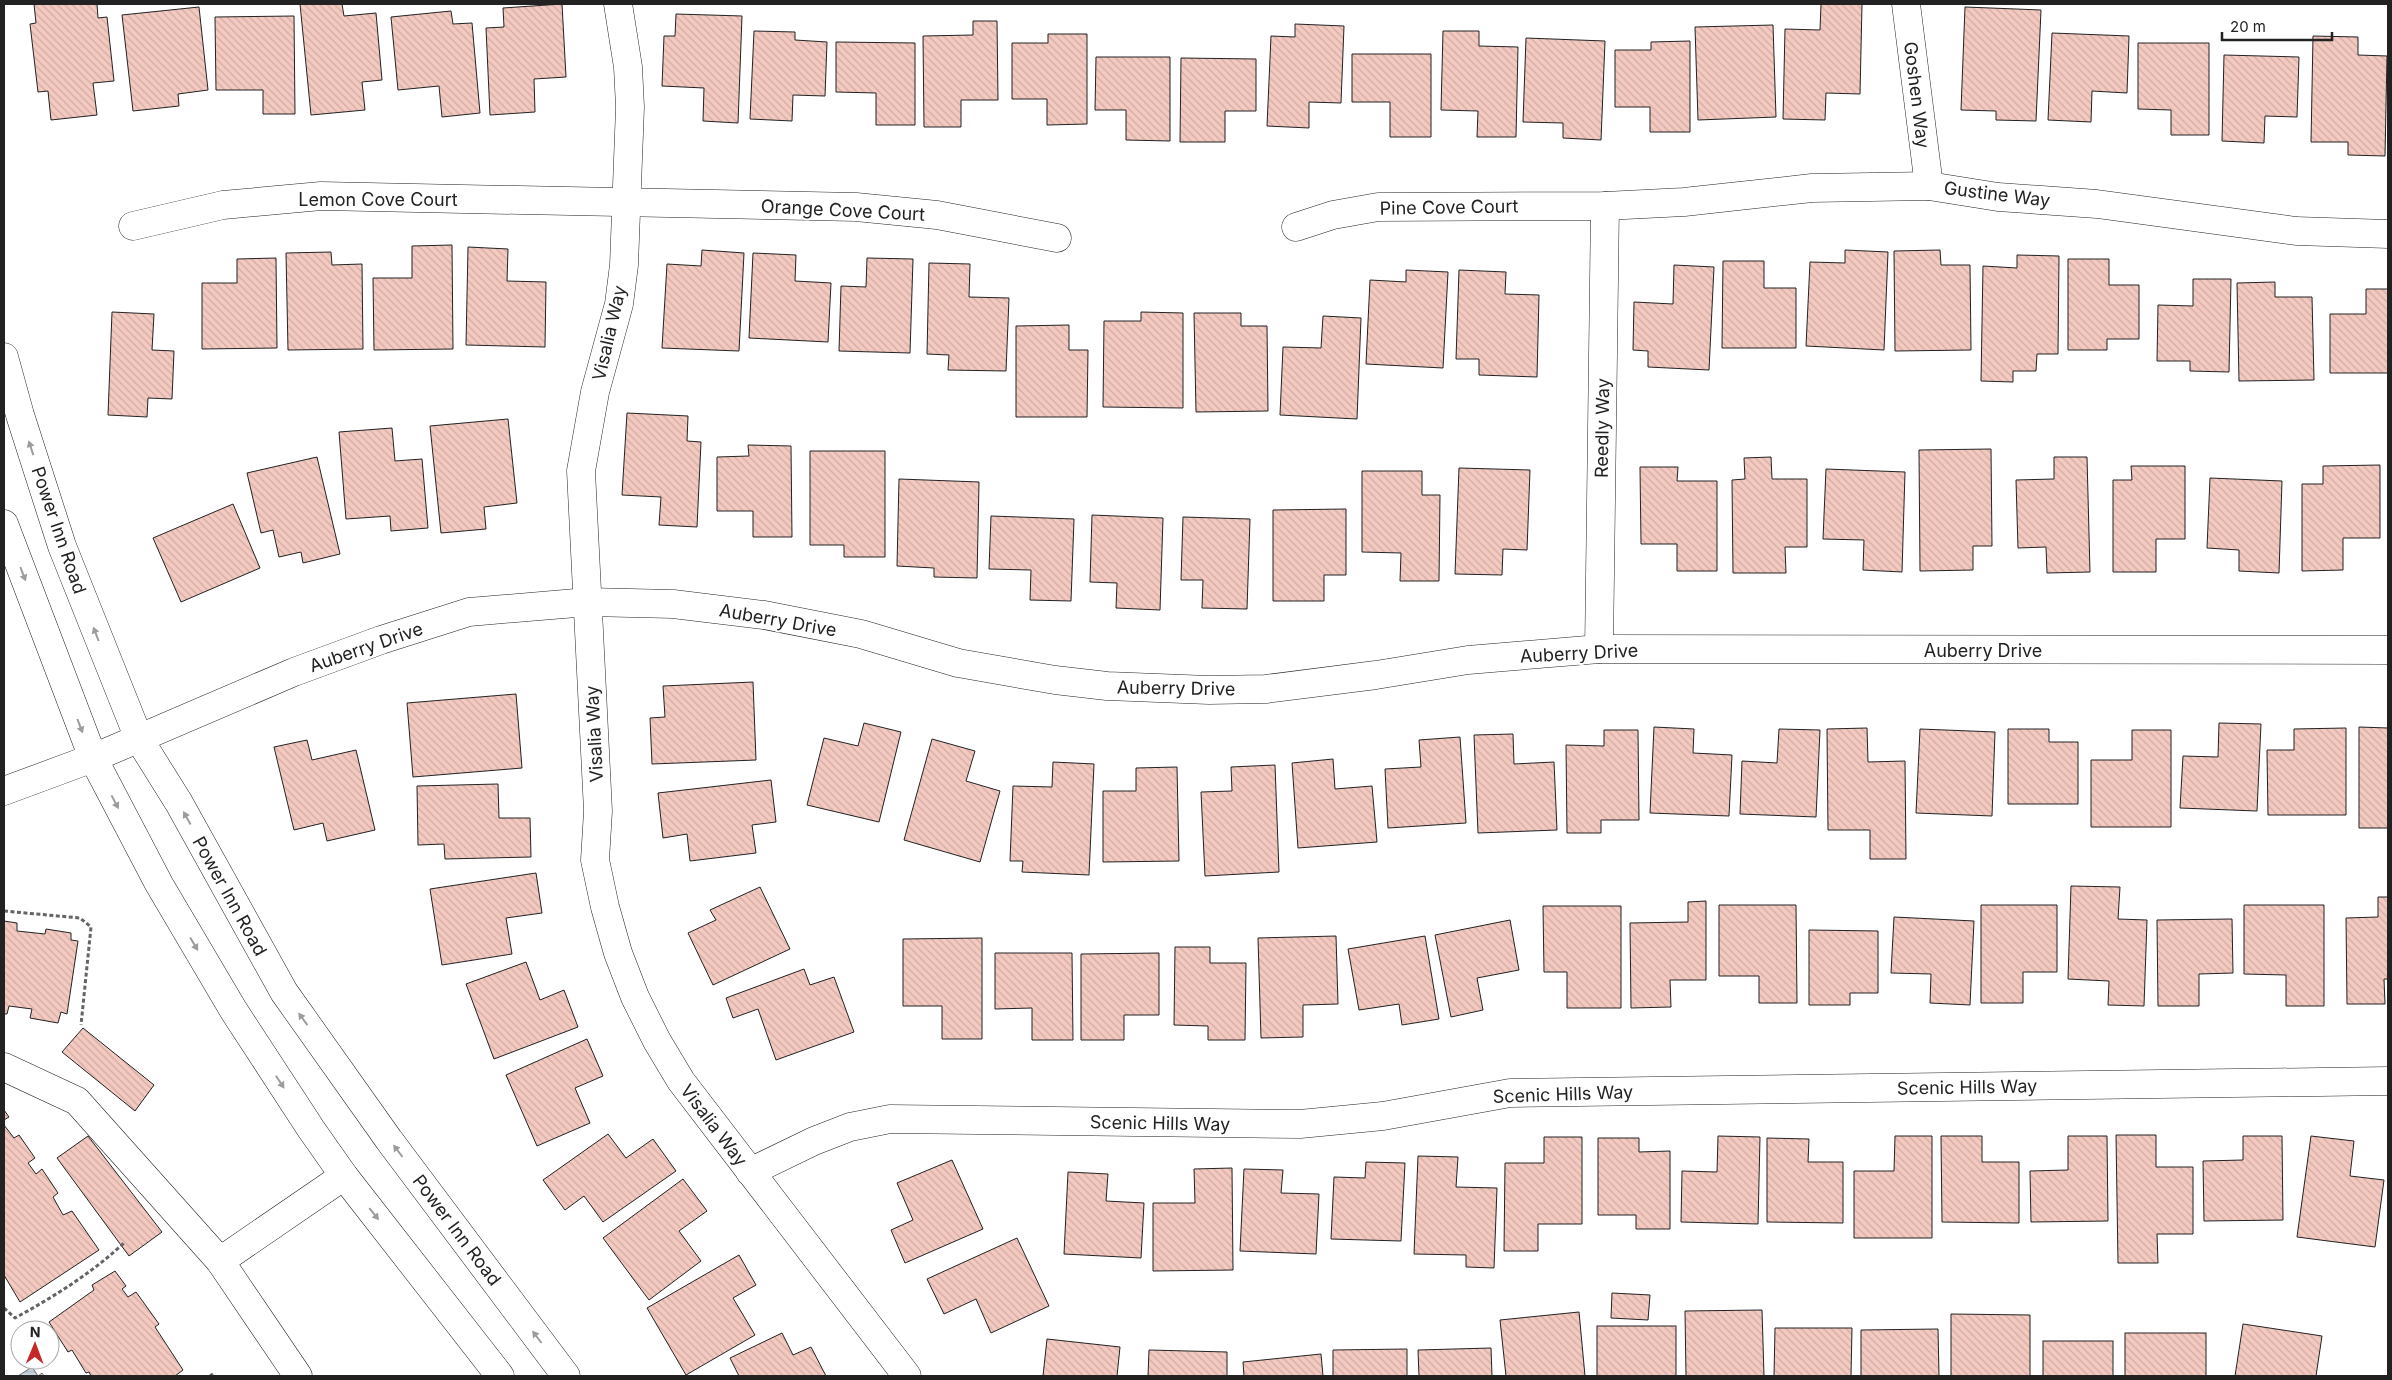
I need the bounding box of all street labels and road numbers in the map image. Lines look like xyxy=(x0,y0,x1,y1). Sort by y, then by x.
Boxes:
street label: Goshen Way xyxy=(1900,40,1934,150)
street label: Gustine Way xyxy=(1943,177,2051,211)
street label: Lemon Cove Court xyxy=(298,189,458,210)
street label: Orange Cove Court xyxy=(760,195,926,225)
street label: Pine Cove Court xyxy=(1380,195,1519,219)
street label: Visalia Way xyxy=(588,283,630,383)
street label: Reedly Way xyxy=(1591,378,1613,478)
street label: Power Inn Road xyxy=(27,464,91,596)
street label: Auberry Drive xyxy=(718,599,838,641)
street label: Auberry Drive xyxy=(307,618,425,676)
street label: Auberry Drive xyxy=(1519,639,1639,667)
street label: Auberry Drive xyxy=(1924,640,2042,661)
street label: Auberry Drive xyxy=(1117,676,1235,700)
street label: Visalia Way xyxy=(581,685,607,783)
street label: Power Inn Road xyxy=(189,833,271,959)
street label: Scenic Hills Way xyxy=(1897,1075,2037,1099)
street label: Visalia Way xyxy=(676,1080,752,1170)
street label: Scenic Hills Way xyxy=(1492,1081,1634,1107)
street label: Scenic Hills Way xyxy=(1090,1111,1230,1135)
street label: Power Inn Road xyxy=(409,1170,505,1290)

